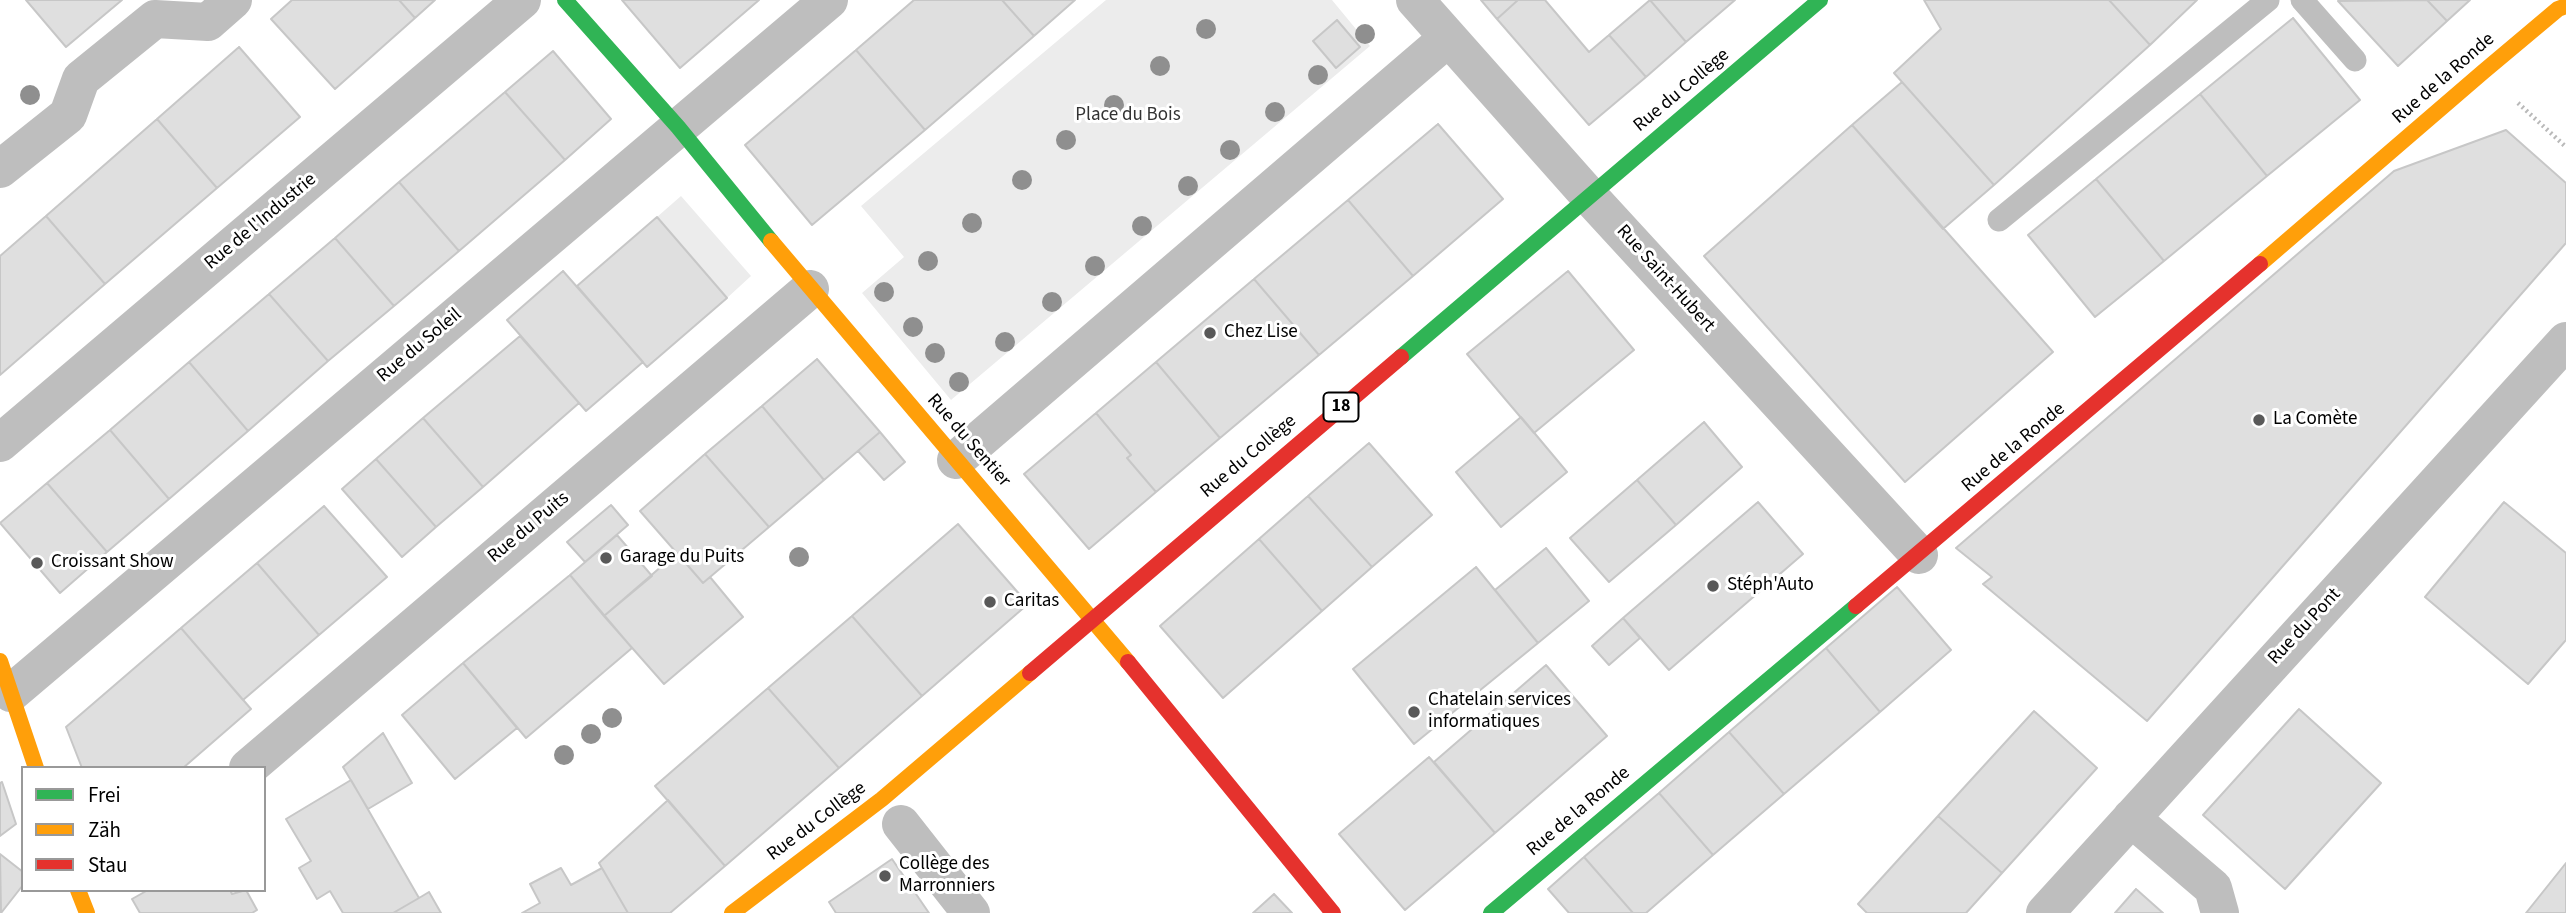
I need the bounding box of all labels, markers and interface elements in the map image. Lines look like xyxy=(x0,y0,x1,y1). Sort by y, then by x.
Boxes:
street label: Rue de la Ronde xyxy=(2388,29,2500,129)
street label: Rue du Collège xyxy=(1630,44,1734,138)
park label: Place du Bois xyxy=(1075,105,1181,127)
street label: Rue de l'Industrie xyxy=(201,169,321,275)
street label: Rue Saint-Hubert xyxy=(1611,221,1719,337)
street label: Rue du Soleil xyxy=(373,304,467,388)
place label: Chez Lise xyxy=(1224,322,1298,344)
marker: Chez Lise xyxy=(1202,325,1218,341)
street label: Rue du Sentier xyxy=(921,390,1015,492)
road number: 18 xyxy=(1324,393,1358,422)
street label: Rue de la Ronde xyxy=(1958,398,2070,498)
place label: La Comète xyxy=(2273,409,2357,431)
street label: Rue du Collège xyxy=(1197,410,1301,504)
marker: La Comète xyxy=(2251,412,2267,428)
street label: Rue du Puits xyxy=(484,487,574,569)
place label: Garage du Puits xyxy=(620,547,744,569)
marker: Garage du Puits xyxy=(598,550,614,566)
place label: Croissant Show xyxy=(51,552,174,574)
marker: Croissant Show xyxy=(29,555,45,571)
place label: Stéph'Auto xyxy=(1727,575,1814,597)
marker: Stéph'Auto xyxy=(1705,578,1721,594)
street label: Rue du Pont xyxy=(2264,584,2346,670)
place label: Caritas xyxy=(1004,591,1059,613)
marker: Caritas xyxy=(982,594,998,610)
place label: Chatelain services informatiques xyxy=(1428,690,1571,734)
marker: Chatelain services informatiques xyxy=(1406,704,1422,720)
street label: Rue de la Ronde xyxy=(1523,762,1635,862)
legend xyxy=(21,766,266,892)
street label: Rue du Collège xyxy=(763,777,871,867)
text: Frei xyxy=(88,780,121,810)
text: Zäh xyxy=(88,815,121,845)
text: Stau xyxy=(88,850,127,880)
place label: Collège des Marronniers xyxy=(899,854,995,898)
marker: Collège des Marronniers xyxy=(877,868,893,884)

